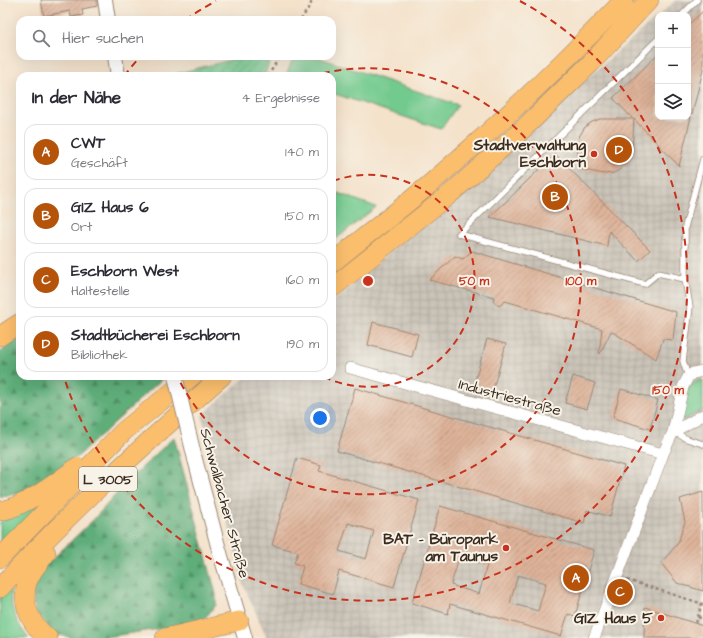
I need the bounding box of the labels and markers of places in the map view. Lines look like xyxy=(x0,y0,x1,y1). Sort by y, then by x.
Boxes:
place label: Stadtverwaltung Eschborn xyxy=(473,135,586,173)
pin: D xyxy=(606,135,632,165)
marker: Stadtverwaltung Eschborn xyxy=(589,149,599,159)
pin: B xyxy=(542,182,568,212)
centre of rings xyxy=(361,274,375,288)
place label: BAT - Büropark am Taunus xyxy=(383,529,499,567)
marker: BAT - Büropark am Taunus xyxy=(501,543,511,553)
pin: A xyxy=(563,563,589,593)
pin: C xyxy=(607,577,633,607)
place label: GIZ Haus 5 xyxy=(574,608,653,629)
marker: GIZ Haus 5 xyxy=(656,613,666,623)

